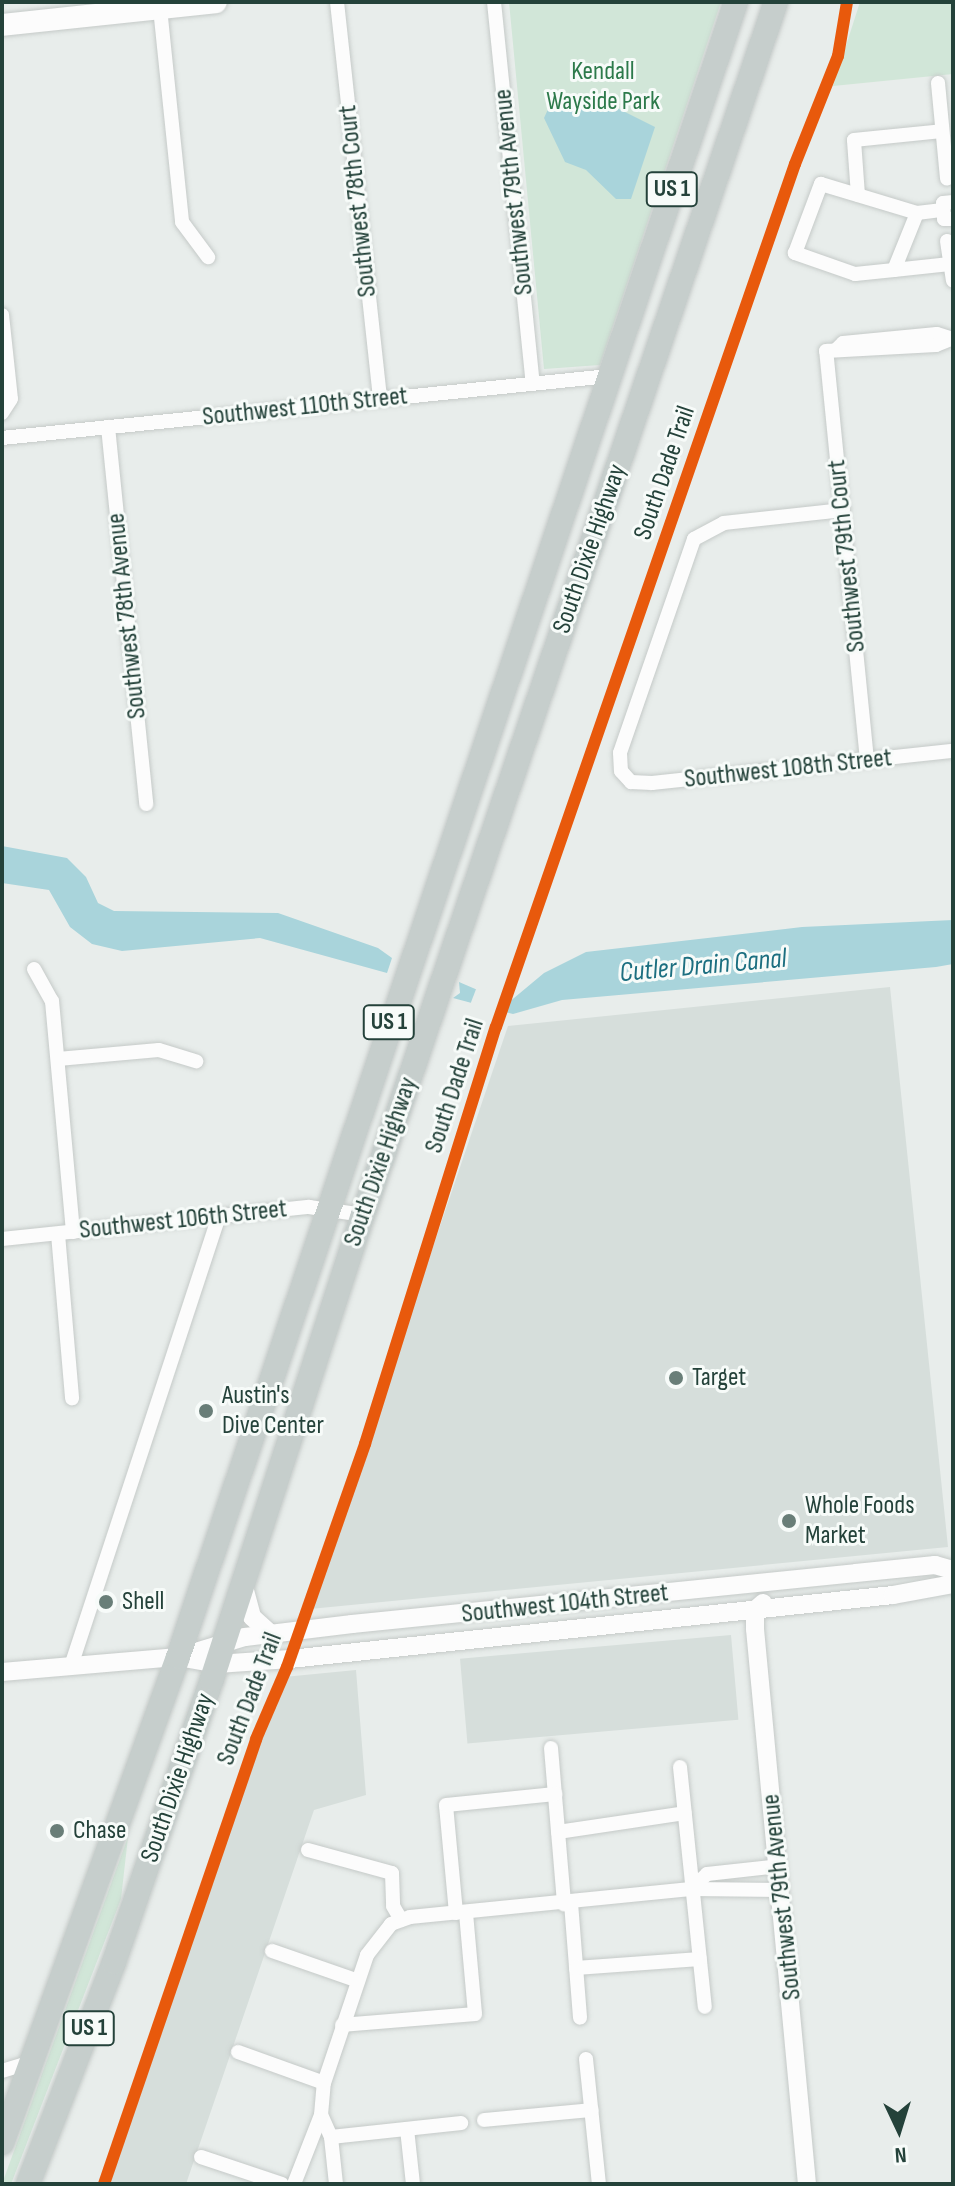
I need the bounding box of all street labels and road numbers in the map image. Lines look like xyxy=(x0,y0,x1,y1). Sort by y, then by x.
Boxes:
street label: Southwest 79th Avenue xyxy=(488,87,540,297)
street label: Southwest 78th Court xyxy=(332,104,384,298)
road number: US 1 xyxy=(644,169,700,209)
street label: Southwest 110th Street xyxy=(201,381,409,433)
street label: South Dade Trail xyxy=(628,402,702,544)
street label: Southwest 79th Court xyxy=(821,458,873,654)
street label: South Dixie Highway xyxy=(547,461,633,637)
street label: Southwest 78th Avenue xyxy=(101,512,153,720)
street label: Southwest 108th Street xyxy=(683,743,893,795)
road number: US 1 xyxy=(361,1002,417,1042)
street label: South Dade Trail xyxy=(419,1015,491,1157)
street label: South Dixie Highway xyxy=(338,1074,424,1250)
street label: Southwest 106th Street xyxy=(78,1194,288,1246)
street label: Southwest 104th Street xyxy=(460,1578,670,1630)
street label: South Dade Trail xyxy=(210,1628,290,1770)
street label: South Dixie Highway xyxy=(135,1690,221,1866)
street label: Southwest 79th Avenue xyxy=(756,1792,808,2002)
road number: US 1 xyxy=(61,2008,117,2048)

